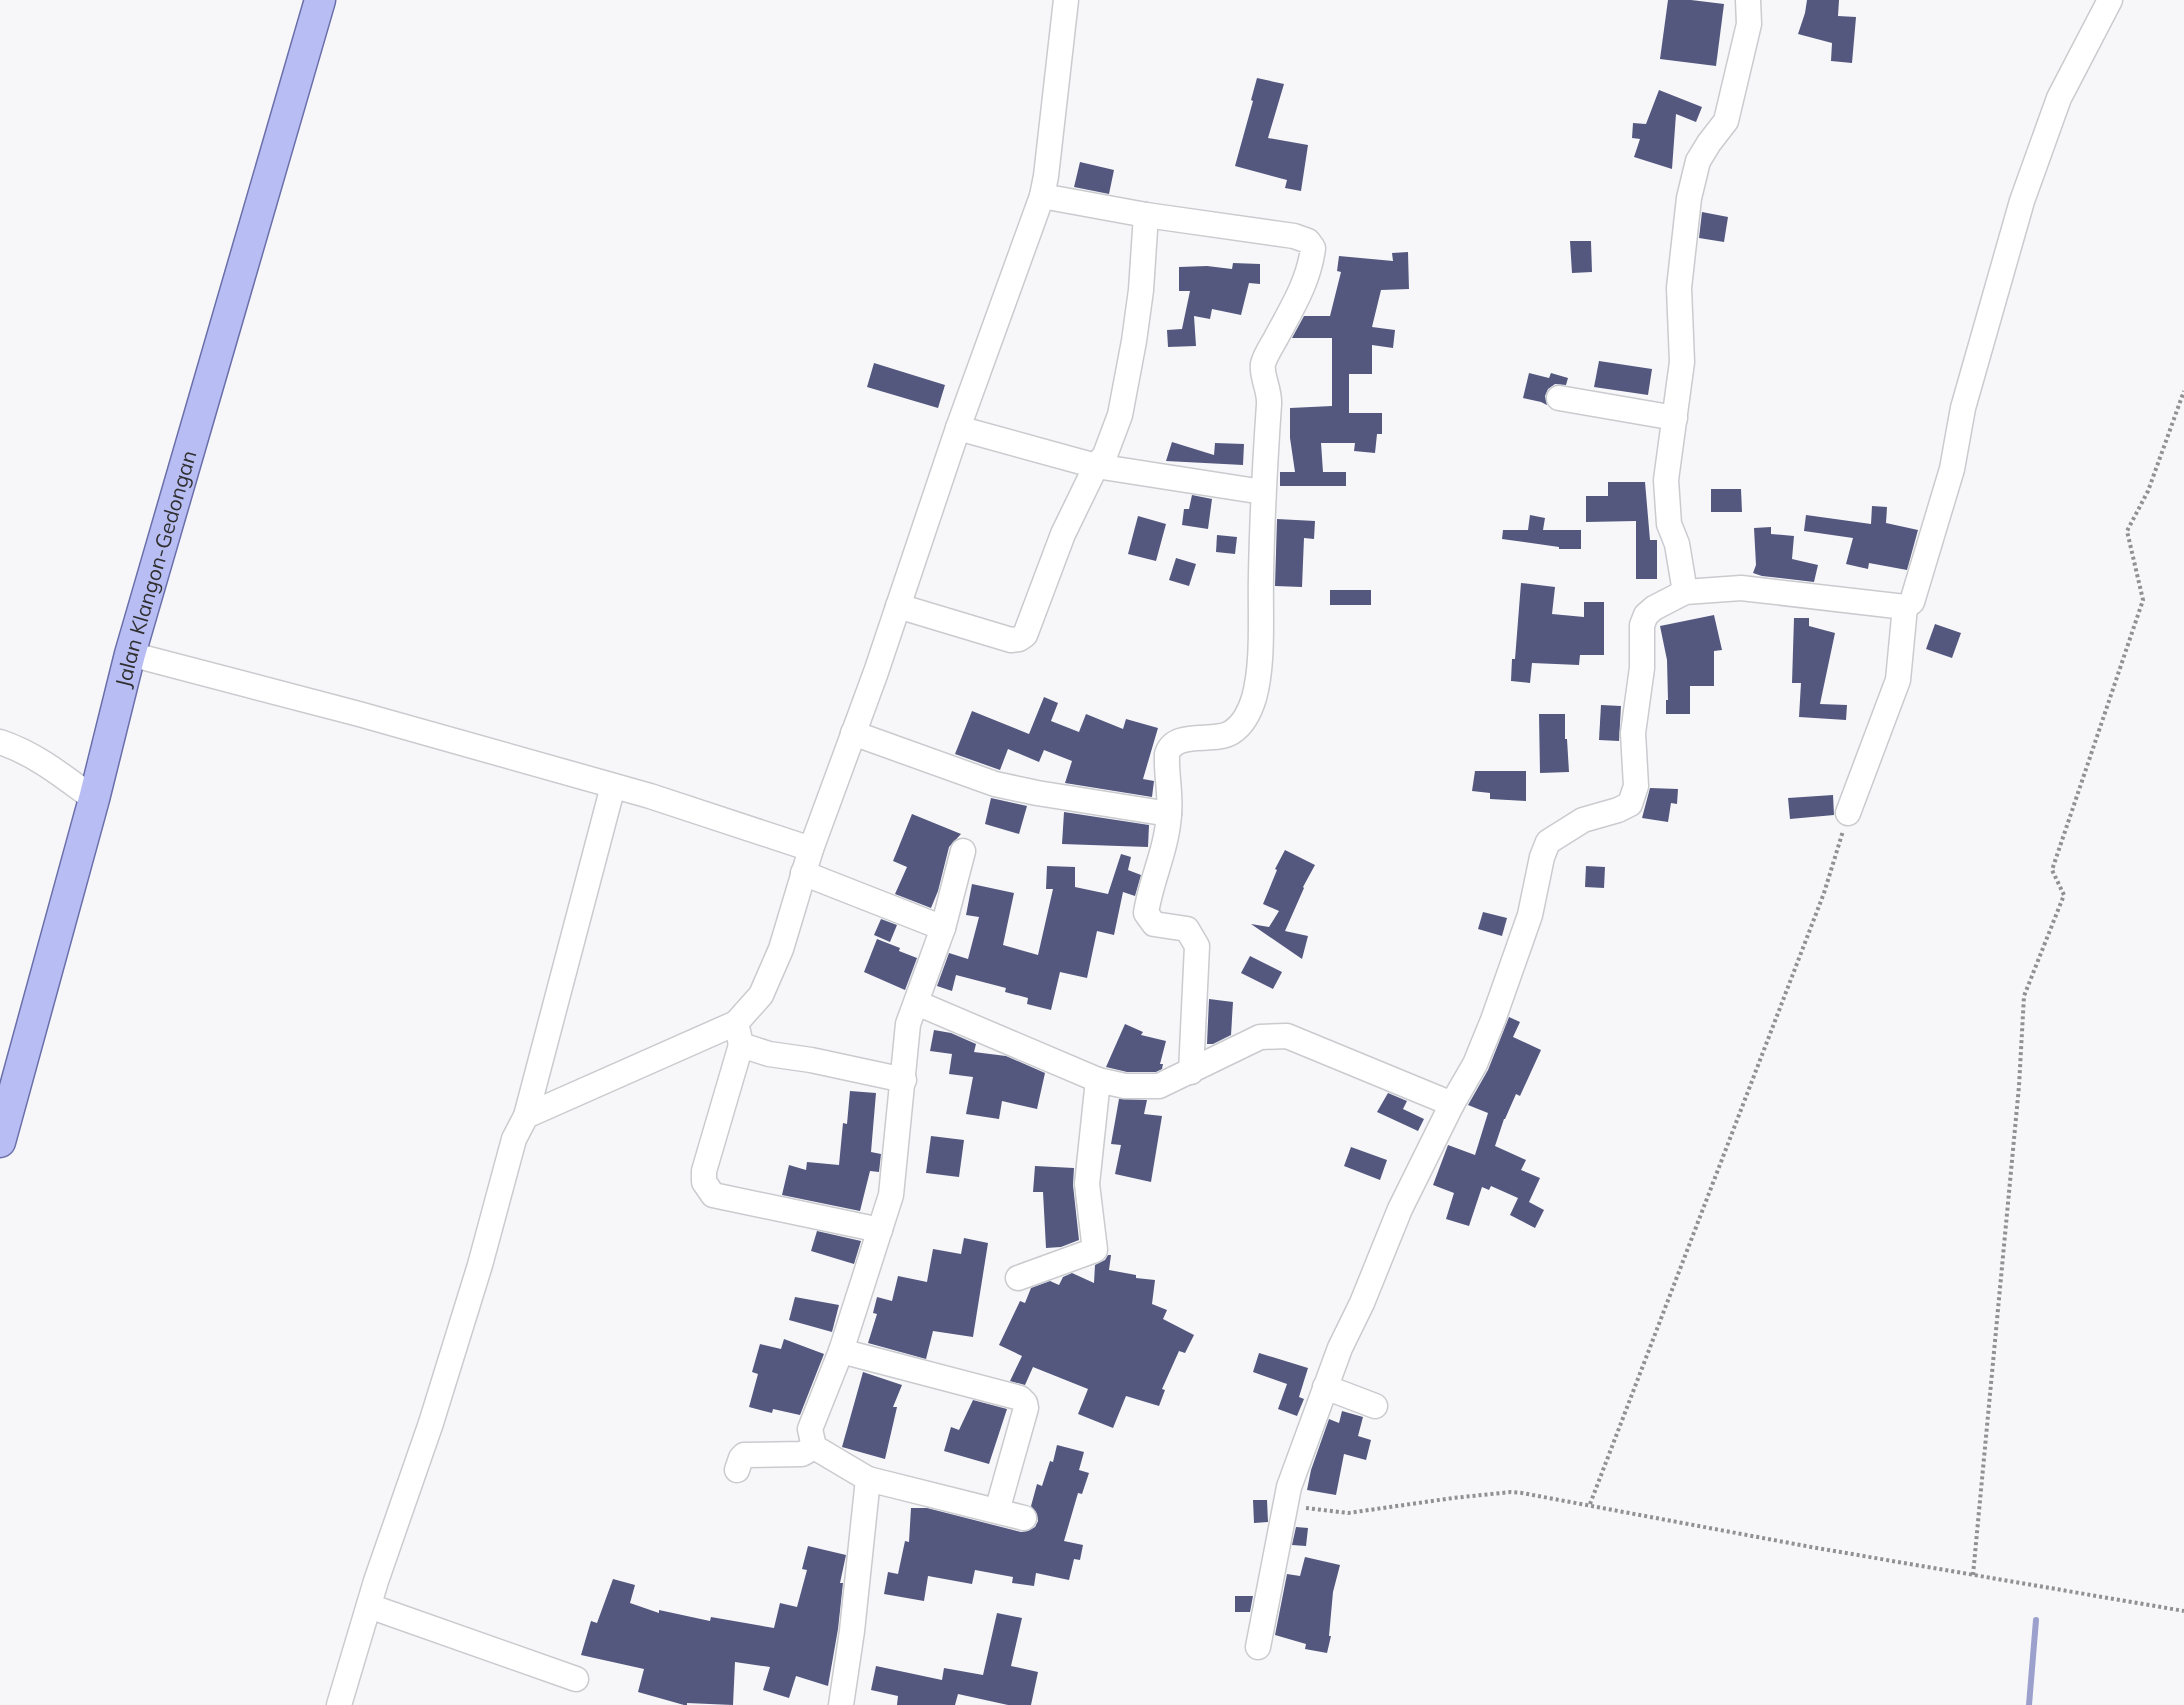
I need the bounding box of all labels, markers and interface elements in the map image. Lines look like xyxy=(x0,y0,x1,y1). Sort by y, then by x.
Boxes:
street label: Jalan Klangon-Gedongan xyxy=(109,447,202,690)

